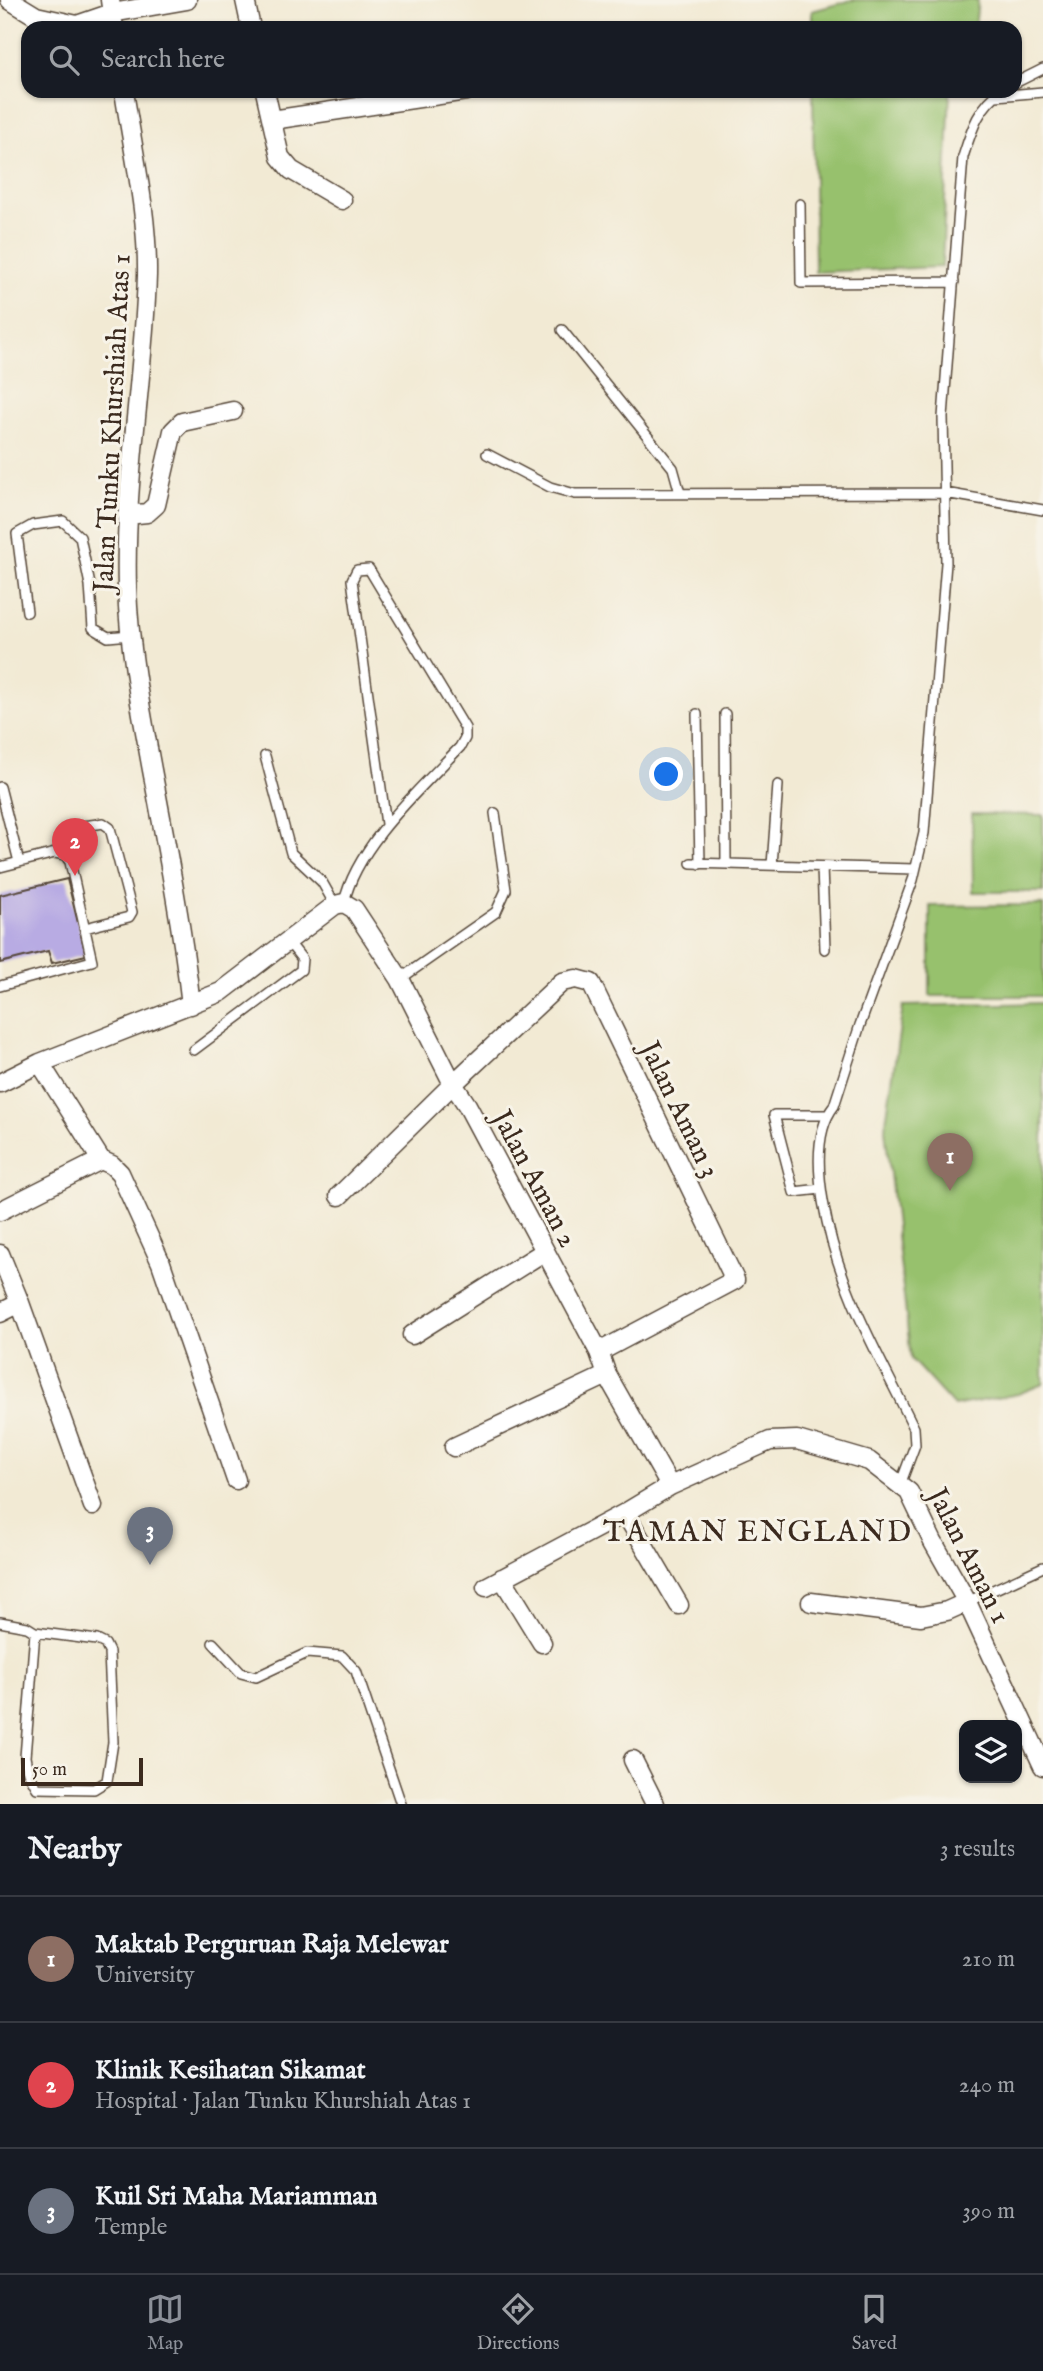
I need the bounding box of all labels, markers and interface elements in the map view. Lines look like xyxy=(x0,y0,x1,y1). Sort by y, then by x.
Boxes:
search box xyxy=(21,21,1022,98)
icon: search xyxy=(45,41,83,79)
text: Search here xyxy=(101,43,225,76)
street label: Jalan Tunku Khurshiah Atas 1 xyxy=(87,253,140,596)
your location xyxy=(649,757,683,791)
pin: 2 xyxy=(52,818,98,876)
street label: Jalan Aman 3 xyxy=(629,1033,727,1184)
street label: Jalan Aman 2 xyxy=(482,1102,585,1254)
pin: 1 xyxy=(927,1133,973,1191)
street label: Jalan Aman 1 xyxy=(917,1480,1017,1630)
pin: 3 xyxy=(127,1507,173,1565)
district label: TAMAN ENGLAND xyxy=(603,1514,913,1552)
map controls xyxy=(959,1720,1022,1783)
button: layers xyxy=(959,1720,1022,1783)
scale bar xyxy=(21,1755,144,1787)
text: 50 m xyxy=(32,1758,67,1782)
text: Nearby xyxy=(28,1831,121,1869)
text: 3 results xyxy=(940,1835,1015,1864)
text: Maktab Perguruan Raja Melewar xyxy=(95,1928,449,1961)
text: 1 xyxy=(47,1945,55,1974)
text: 210 m xyxy=(962,1945,1015,1974)
text: University xyxy=(95,1961,195,1990)
text: Klinik Kesihatan Sikamat xyxy=(95,2054,366,2087)
text: 2 xyxy=(46,2071,56,2100)
text: 240 m xyxy=(959,2071,1015,2100)
text: Hospital · Jalan Tunku Khurshiah Atas 1 xyxy=(95,2087,471,2116)
text: Kuil Sri Maha Mariamman xyxy=(95,2180,378,2213)
text: 3 xyxy=(47,2197,55,2226)
text: 390 m xyxy=(962,2197,1015,2226)
text: Temple xyxy=(95,2213,167,2242)
tab: Map xyxy=(146,2290,184,2356)
tab: Directions xyxy=(477,2290,559,2356)
tab: Saved xyxy=(852,2290,897,2356)

